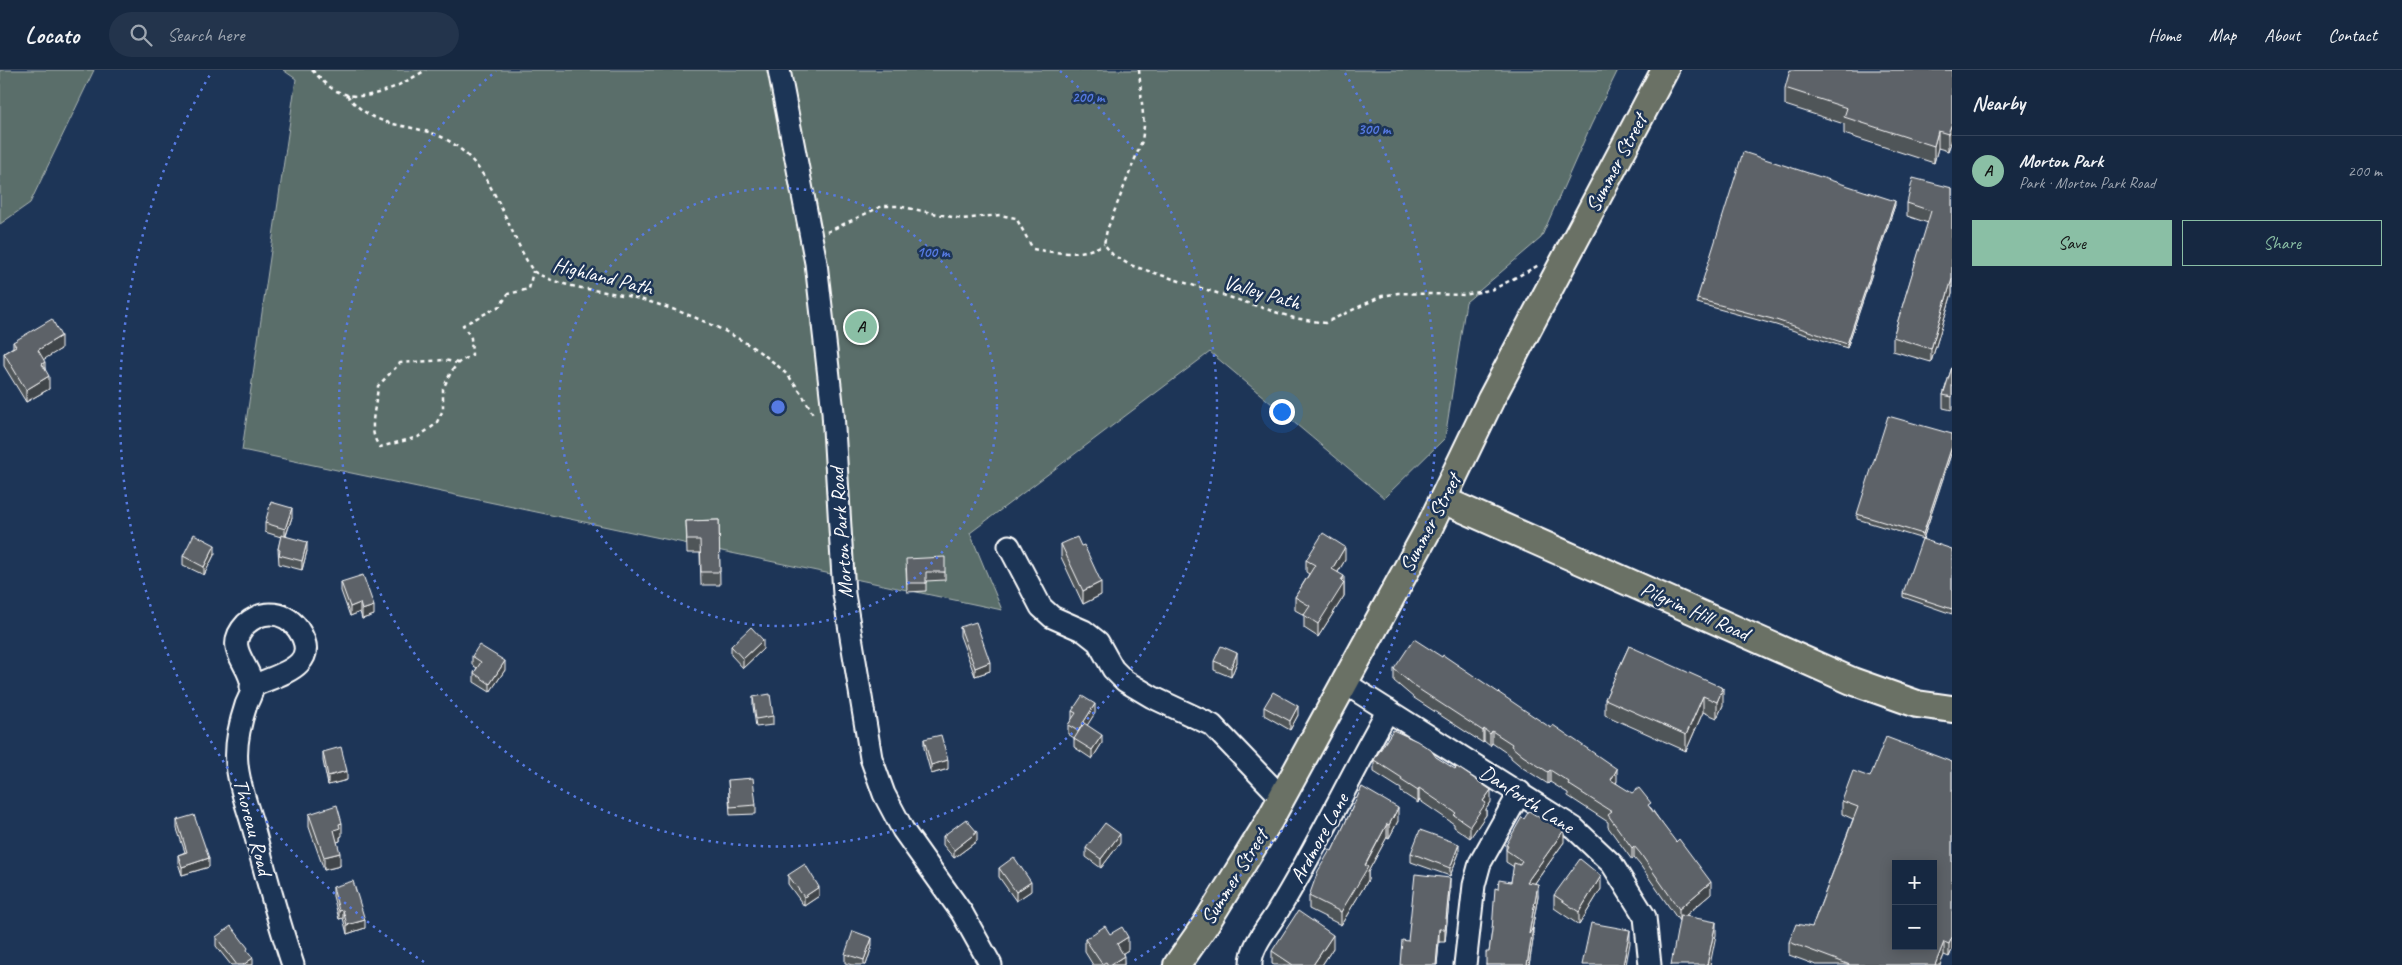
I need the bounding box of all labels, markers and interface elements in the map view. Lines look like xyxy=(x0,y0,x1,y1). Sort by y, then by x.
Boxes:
search box xyxy=(109,12,459,57)
text: Locato xyxy=(25,20,79,50)
icon: search xyxy=(127,21,155,49)
text: Search here xyxy=(167,23,245,47)
text: Home xyxy=(2148,24,2181,46)
text: Map xyxy=(2209,24,2236,46)
text: About xyxy=(2264,24,2300,46)
text: Contact xyxy=(2328,24,2377,46)
text: 200 m xyxy=(1072,88,1106,107)
text: Nearby xyxy=(1972,90,2025,116)
street label: Summer Street xyxy=(1579,107,1654,217)
text: 300 m xyxy=(1358,120,1392,139)
text: Morton Park xyxy=(2019,149,2103,173)
text: A xyxy=(1984,161,1992,181)
text: 200 m xyxy=(2348,161,2382,181)
text: Park · Morton Park Road xyxy=(2019,173,2155,193)
button: Save xyxy=(1972,220,2172,266)
button: Share xyxy=(2182,220,2382,266)
text: 100 m xyxy=(917,243,951,262)
street label: Highland Path xyxy=(550,251,657,301)
street label: Valley Path xyxy=(1221,269,1305,316)
pin: A xyxy=(845,308,877,346)
centre of rings xyxy=(769,398,787,416)
your location xyxy=(1269,399,1295,425)
street label: Morton Park Road xyxy=(823,464,859,599)
street label: Summer Street xyxy=(1393,467,1468,577)
street label: Pilgrim Hill Road xyxy=(1637,576,1757,648)
street label: Danforth Lane xyxy=(1475,759,1581,840)
street label: Thoreau Road xyxy=(228,776,279,881)
street label: Ardmore Lane xyxy=(1284,787,1355,887)
street label: Summer Street xyxy=(1195,822,1275,929)
map controls xyxy=(1892,860,1937,950)
button: + xyxy=(1892,860,1937,905)
button: − xyxy=(1892,905,1937,950)

